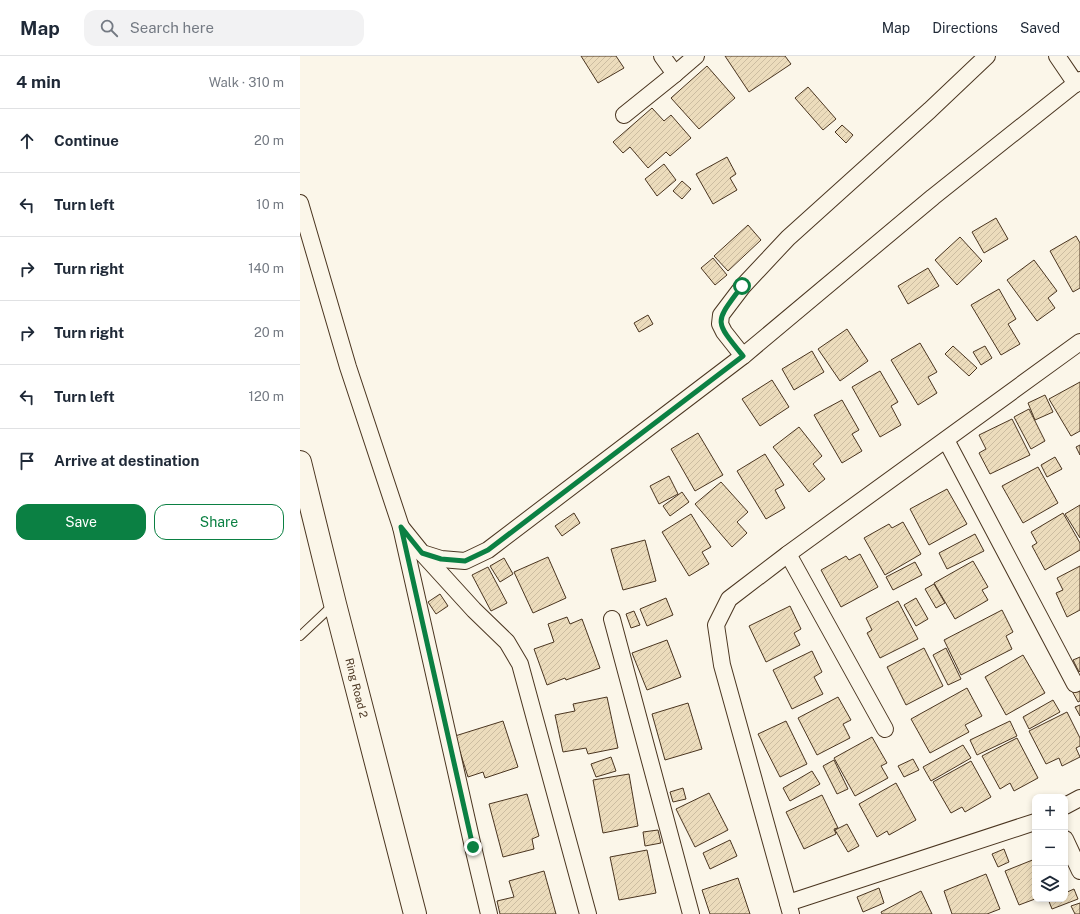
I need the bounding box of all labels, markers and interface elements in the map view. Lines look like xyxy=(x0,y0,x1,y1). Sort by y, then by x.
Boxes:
search box xyxy=(84,10,364,46)
text: Map xyxy=(20,17,60,39)
icon: search xyxy=(98,17,120,39)
text: Search here xyxy=(130,19,214,36)
text: Map xyxy=(882,20,910,36)
text: Directions xyxy=(932,20,998,36)
text: Saved xyxy=(1020,20,1060,36)
text: 4 min xyxy=(16,72,61,92)
text: Walk · 310 m xyxy=(209,75,284,90)
icon: ahead xyxy=(16,130,38,152)
text: Continue xyxy=(54,132,119,149)
text: 20 m xyxy=(254,133,284,148)
icon: left xyxy=(16,194,38,216)
text: Turn left xyxy=(54,196,115,213)
text: 10 m xyxy=(256,197,284,212)
icon: right xyxy=(16,258,38,280)
text: Turn right xyxy=(54,260,124,277)
text: 140 m xyxy=(248,261,284,276)
route start xyxy=(733,277,751,295)
icon: right xyxy=(16,322,38,344)
text: Turn right xyxy=(54,324,124,341)
text: 20 m xyxy=(254,325,284,340)
icon: left xyxy=(16,386,38,408)
text: Turn left xyxy=(54,388,115,405)
text: 120 m xyxy=(249,389,284,404)
icon: arrive xyxy=(16,450,38,472)
text: Arrive at destination xyxy=(54,452,199,469)
button: Save xyxy=(16,504,146,540)
button: Share xyxy=(154,504,284,540)
street label: Ring Road 2 xyxy=(343,657,370,720)
map controls xyxy=(1032,794,1068,902)
button: + xyxy=(1032,794,1068,830)
button: − xyxy=(1032,830,1068,866)
route end xyxy=(464,838,482,856)
button: layers xyxy=(1032,866,1068,902)

